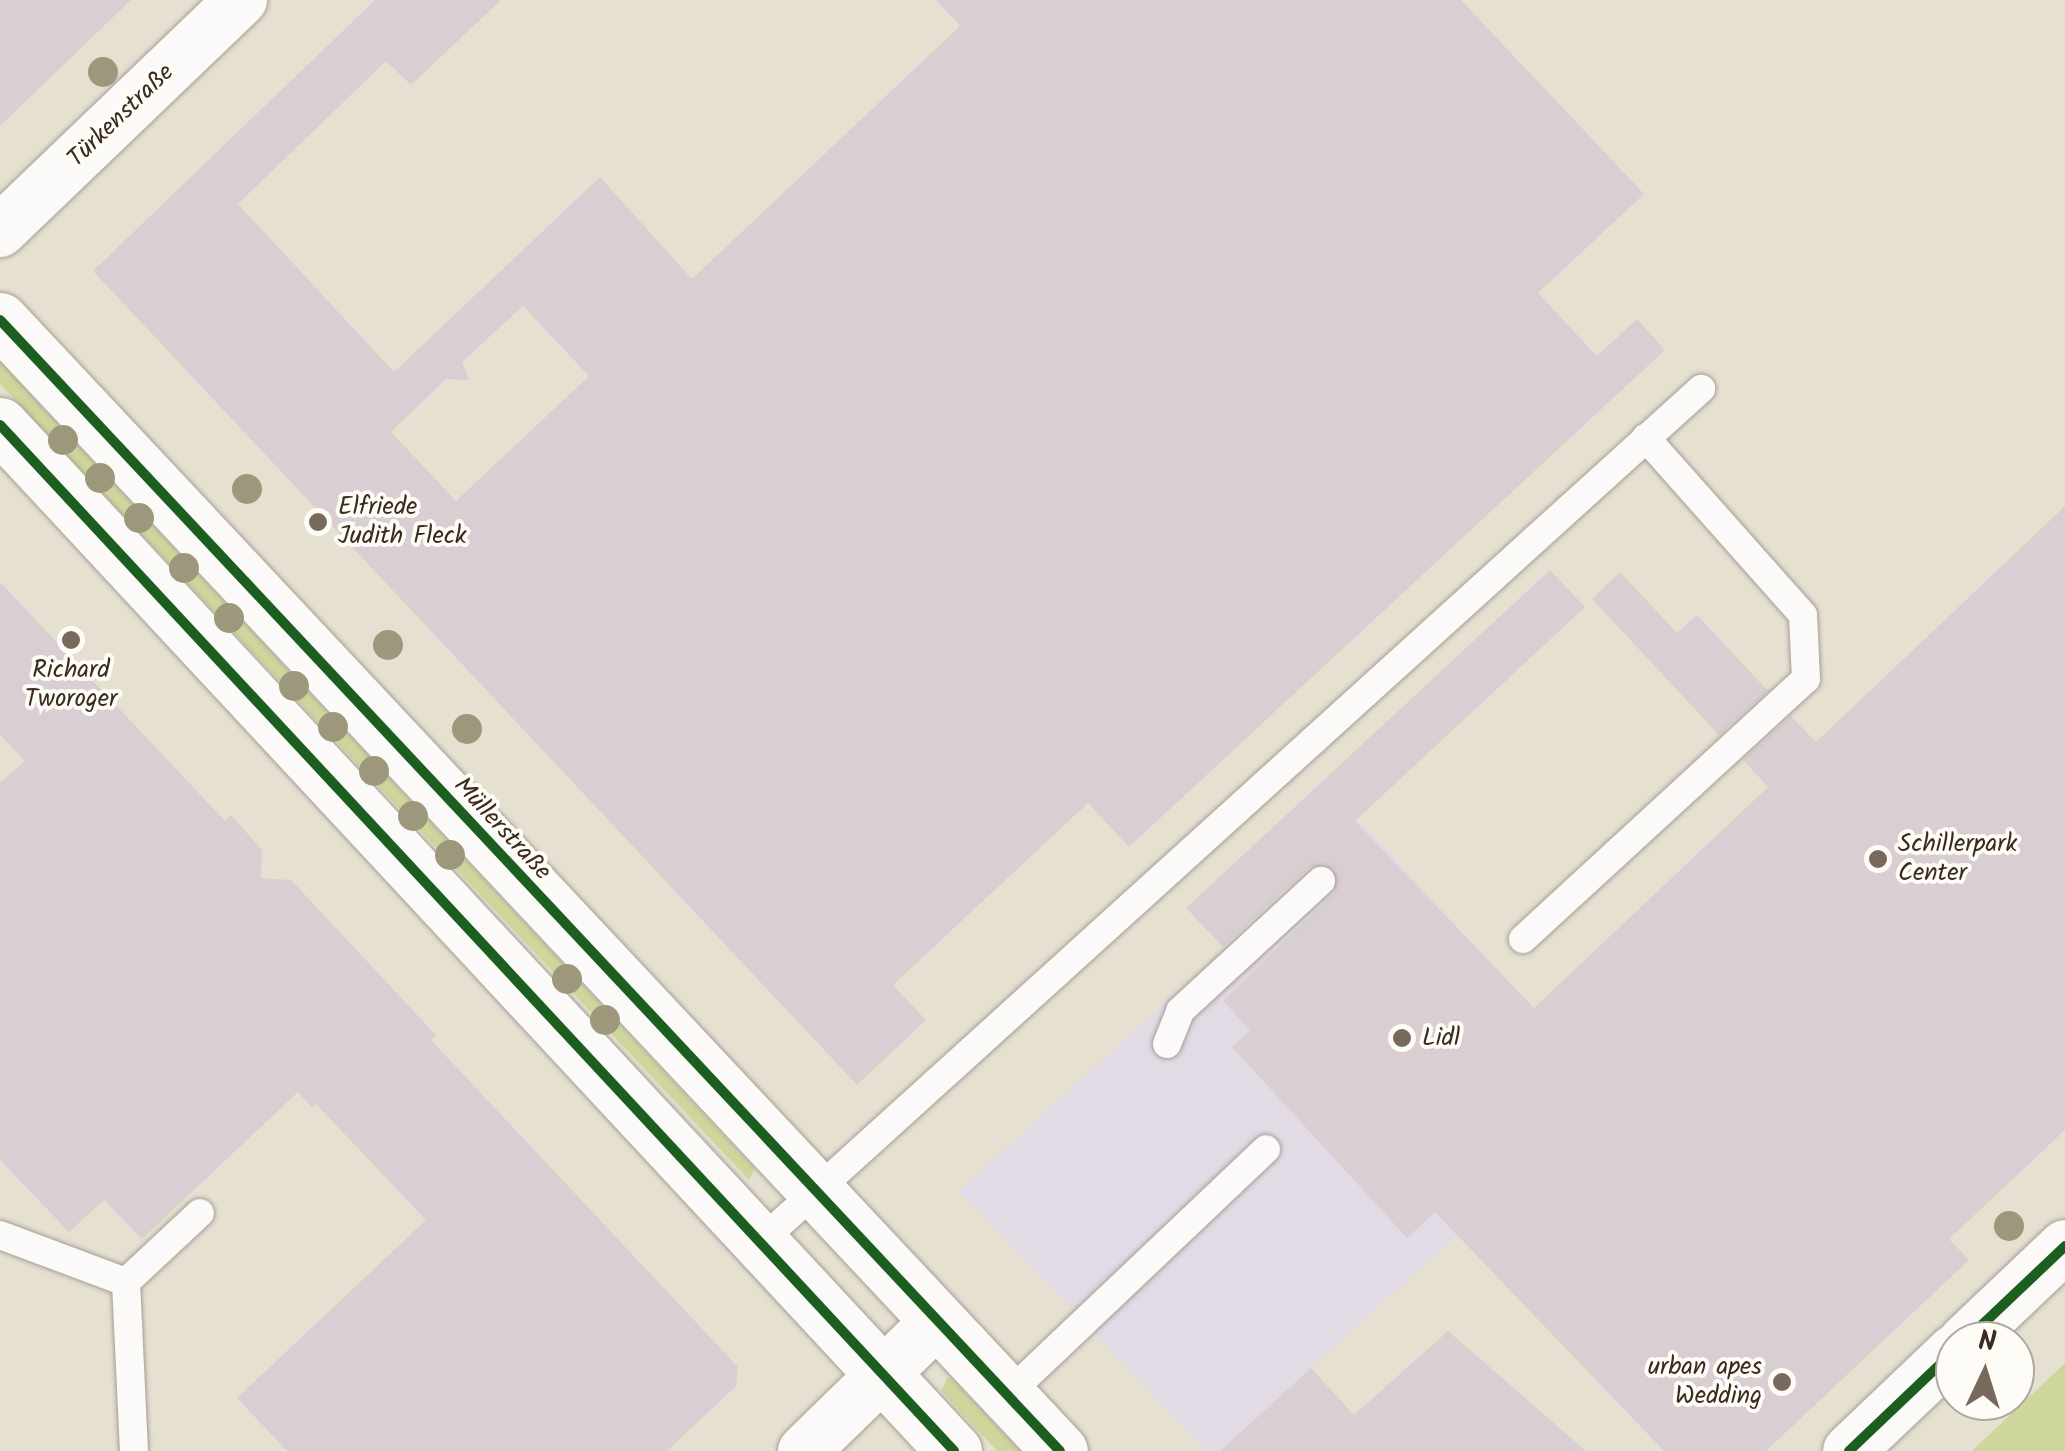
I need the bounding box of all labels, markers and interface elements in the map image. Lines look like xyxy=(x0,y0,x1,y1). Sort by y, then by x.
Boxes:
street label: Türkenstraße xyxy=(62,58,180,174)
place label: Elfriede Judith Fleck xyxy=(338,493,467,552)
marker: Elfriede Judith Fleck xyxy=(307,511,329,533)
marker: Richard Tworoger xyxy=(60,629,82,651)
place label: Richard Tworoger xyxy=(25,656,117,715)
street label: Müllerstraße xyxy=(447,771,557,887)
place label: Schillerpark Center xyxy=(1898,830,2017,889)
marker: Schillerpark Center xyxy=(1867,848,1889,870)
place label: Lidl xyxy=(1422,1023,1460,1053)
marker: Lidl xyxy=(1391,1027,1413,1049)
text: N xyxy=(1977,1320,1997,1366)
north arrow xyxy=(1935,1321,2035,1421)
place label: urban apes Wedding xyxy=(1648,1353,1762,1412)
marker: urban apes Wedding xyxy=(1771,1371,1793,1393)

